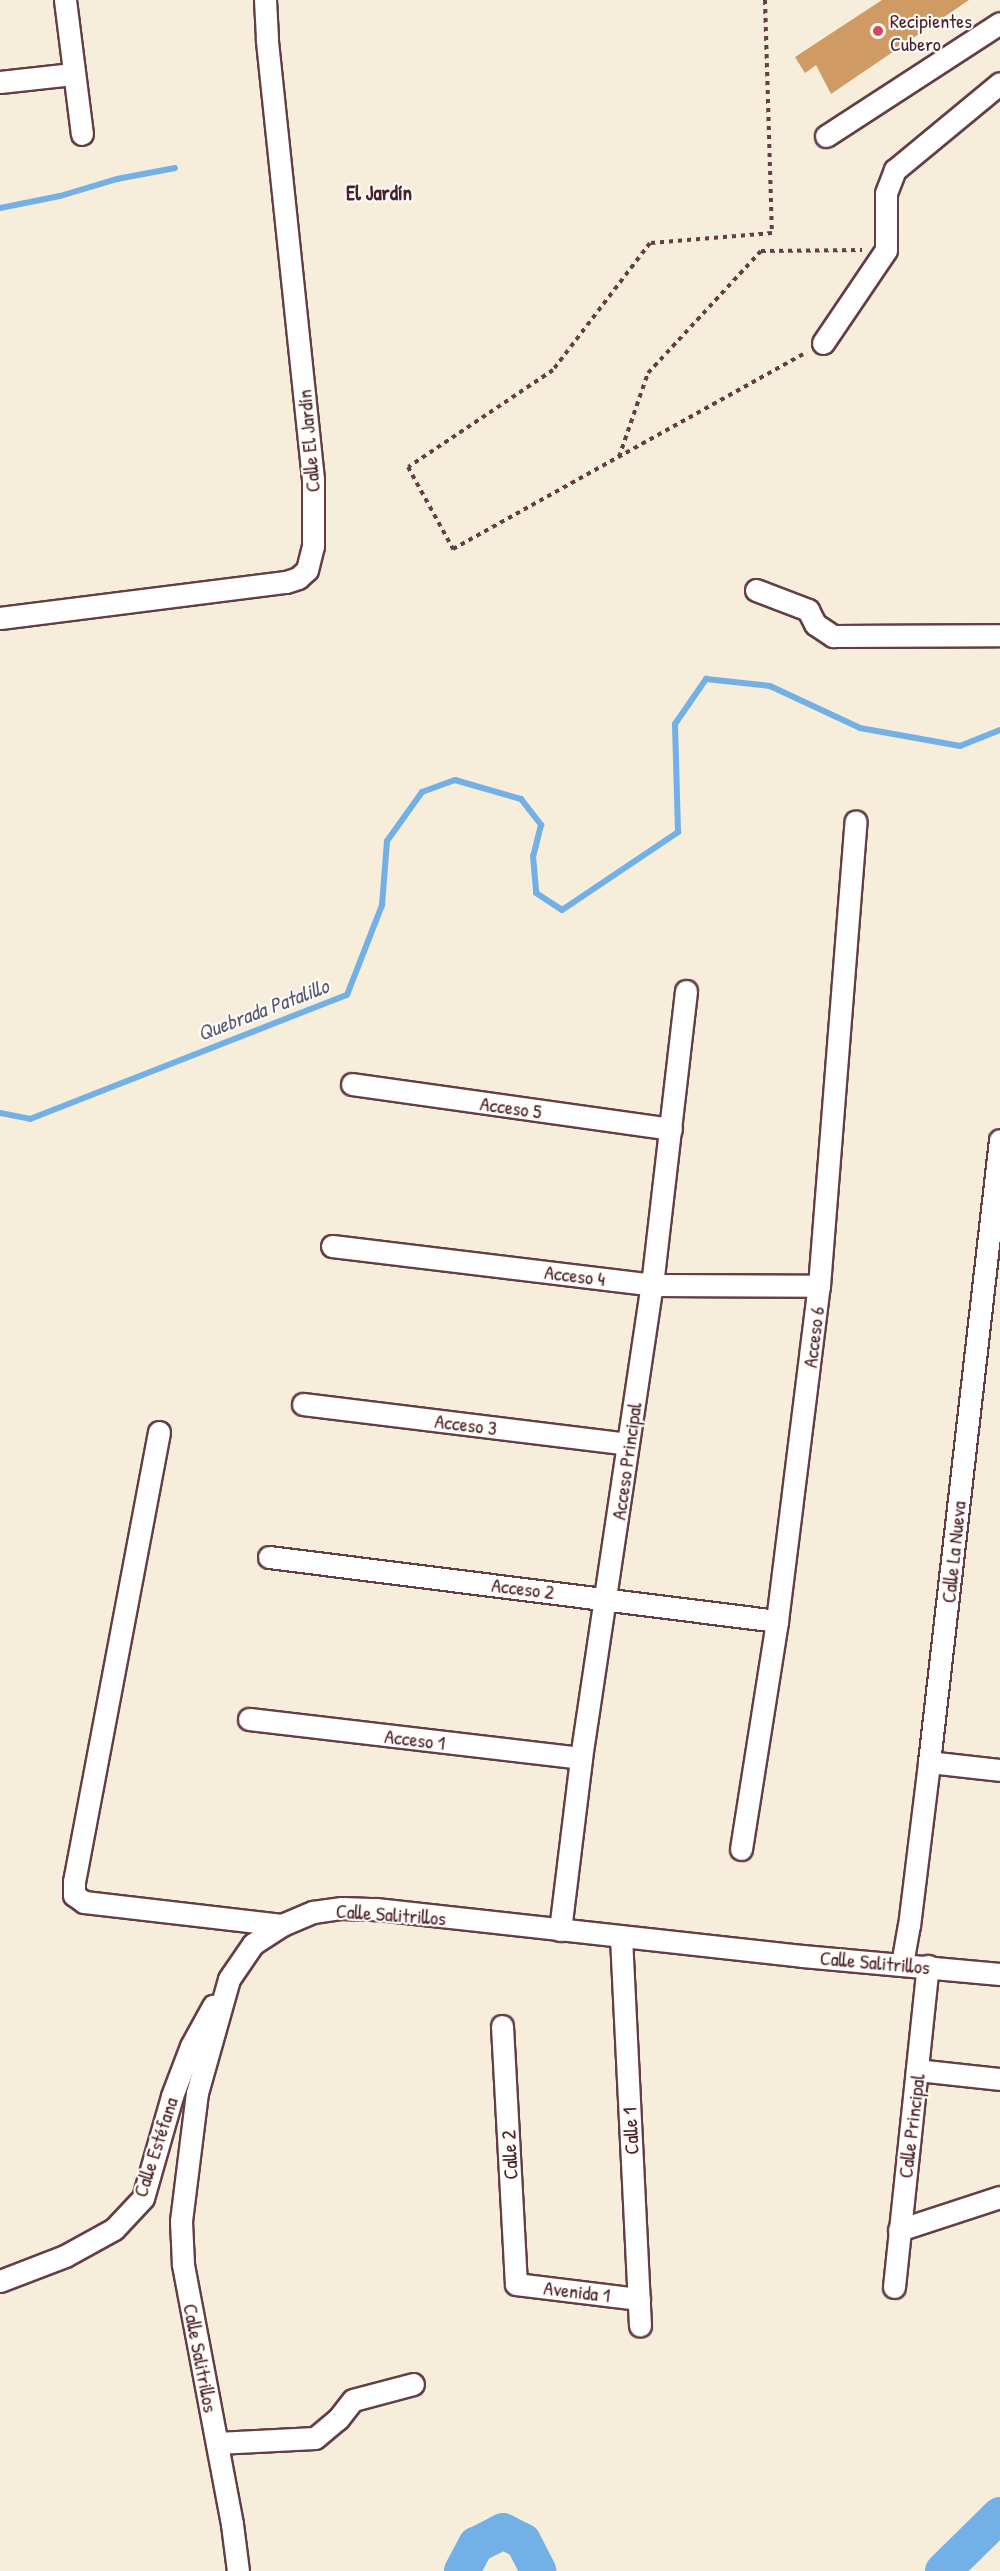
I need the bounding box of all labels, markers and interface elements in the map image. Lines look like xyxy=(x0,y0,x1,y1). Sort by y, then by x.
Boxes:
place label: Recipientes Cubero xyxy=(890,8,972,55)
marker: Recipientes Cubero xyxy=(871,24,885,38)
district label: El Jardín xyxy=(346,180,412,206)
street label: Calle El Jardín xyxy=(292,389,324,493)
water label: Quebrada Patalillo xyxy=(194,973,332,1047)
street label: Acceso 5 xyxy=(479,1091,543,1123)
street label: Acceso 4 xyxy=(543,1259,607,1291)
street label: Acceso 6 xyxy=(797,1305,829,1369)
street label: Acceso Principal xyxy=(606,1401,646,1521)
street label: Acceso 3 xyxy=(433,1408,499,1440)
street label: Calle La Nueva xyxy=(936,1500,970,1604)
street label: Acceso 2 xyxy=(490,1572,556,1604)
street label: Acceso 1 xyxy=(383,1723,447,1755)
street label: Calle Salitrillos xyxy=(335,1898,447,1930)
street label: Calle Salitrillos xyxy=(819,1945,931,1979)
street label: Calle Principal xyxy=(893,2073,929,2179)
street label: Calle Estéfana xyxy=(128,2094,182,2200)
street label: Calle 1 xyxy=(617,2107,643,2155)
street label: Calle 2 xyxy=(496,2130,522,2180)
street label: Avenida 1 xyxy=(542,2275,612,2307)
street label: Calle Salitrillos xyxy=(179,2302,223,2414)

